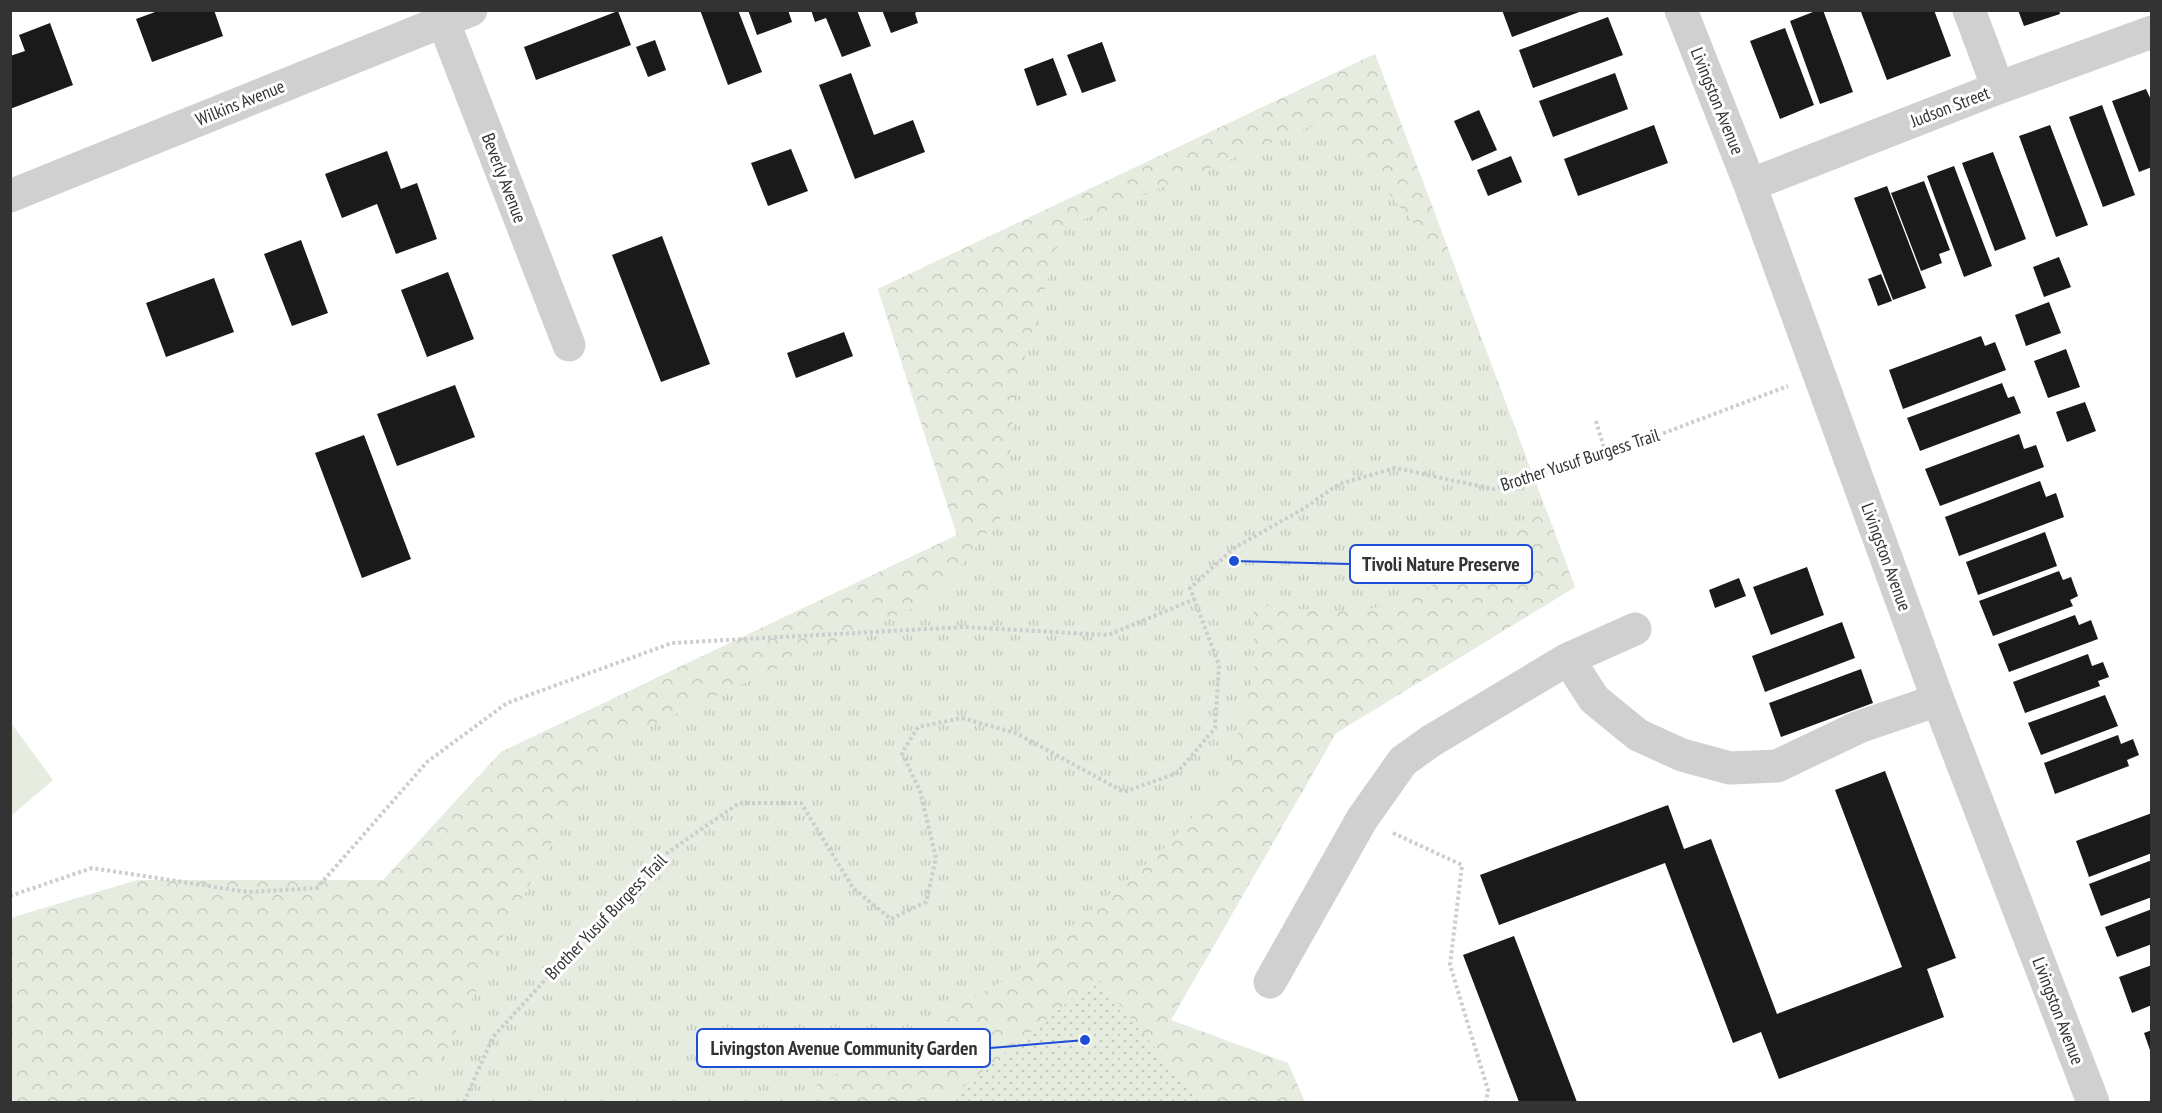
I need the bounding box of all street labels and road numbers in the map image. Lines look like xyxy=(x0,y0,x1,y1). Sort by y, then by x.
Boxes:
street label: Livingston Avenue xyxy=(1686,44,1749,158)
street label: Wilkins Avenue xyxy=(192,74,288,131)
street label: Judson Street xyxy=(1906,81,1993,132)
street label: Beverly Avenue xyxy=(477,130,532,226)
street label: Brother Yusuf Burgess Trail xyxy=(1497,423,1663,496)
street label: Livingston Avenue xyxy=(1856,500,1917,614)
street label: Brother Yusuf Burgess Trail xyxy=(540,848,672,984)
street label: Livingston Avenue xyxy=(2027,954,2090,1068)

